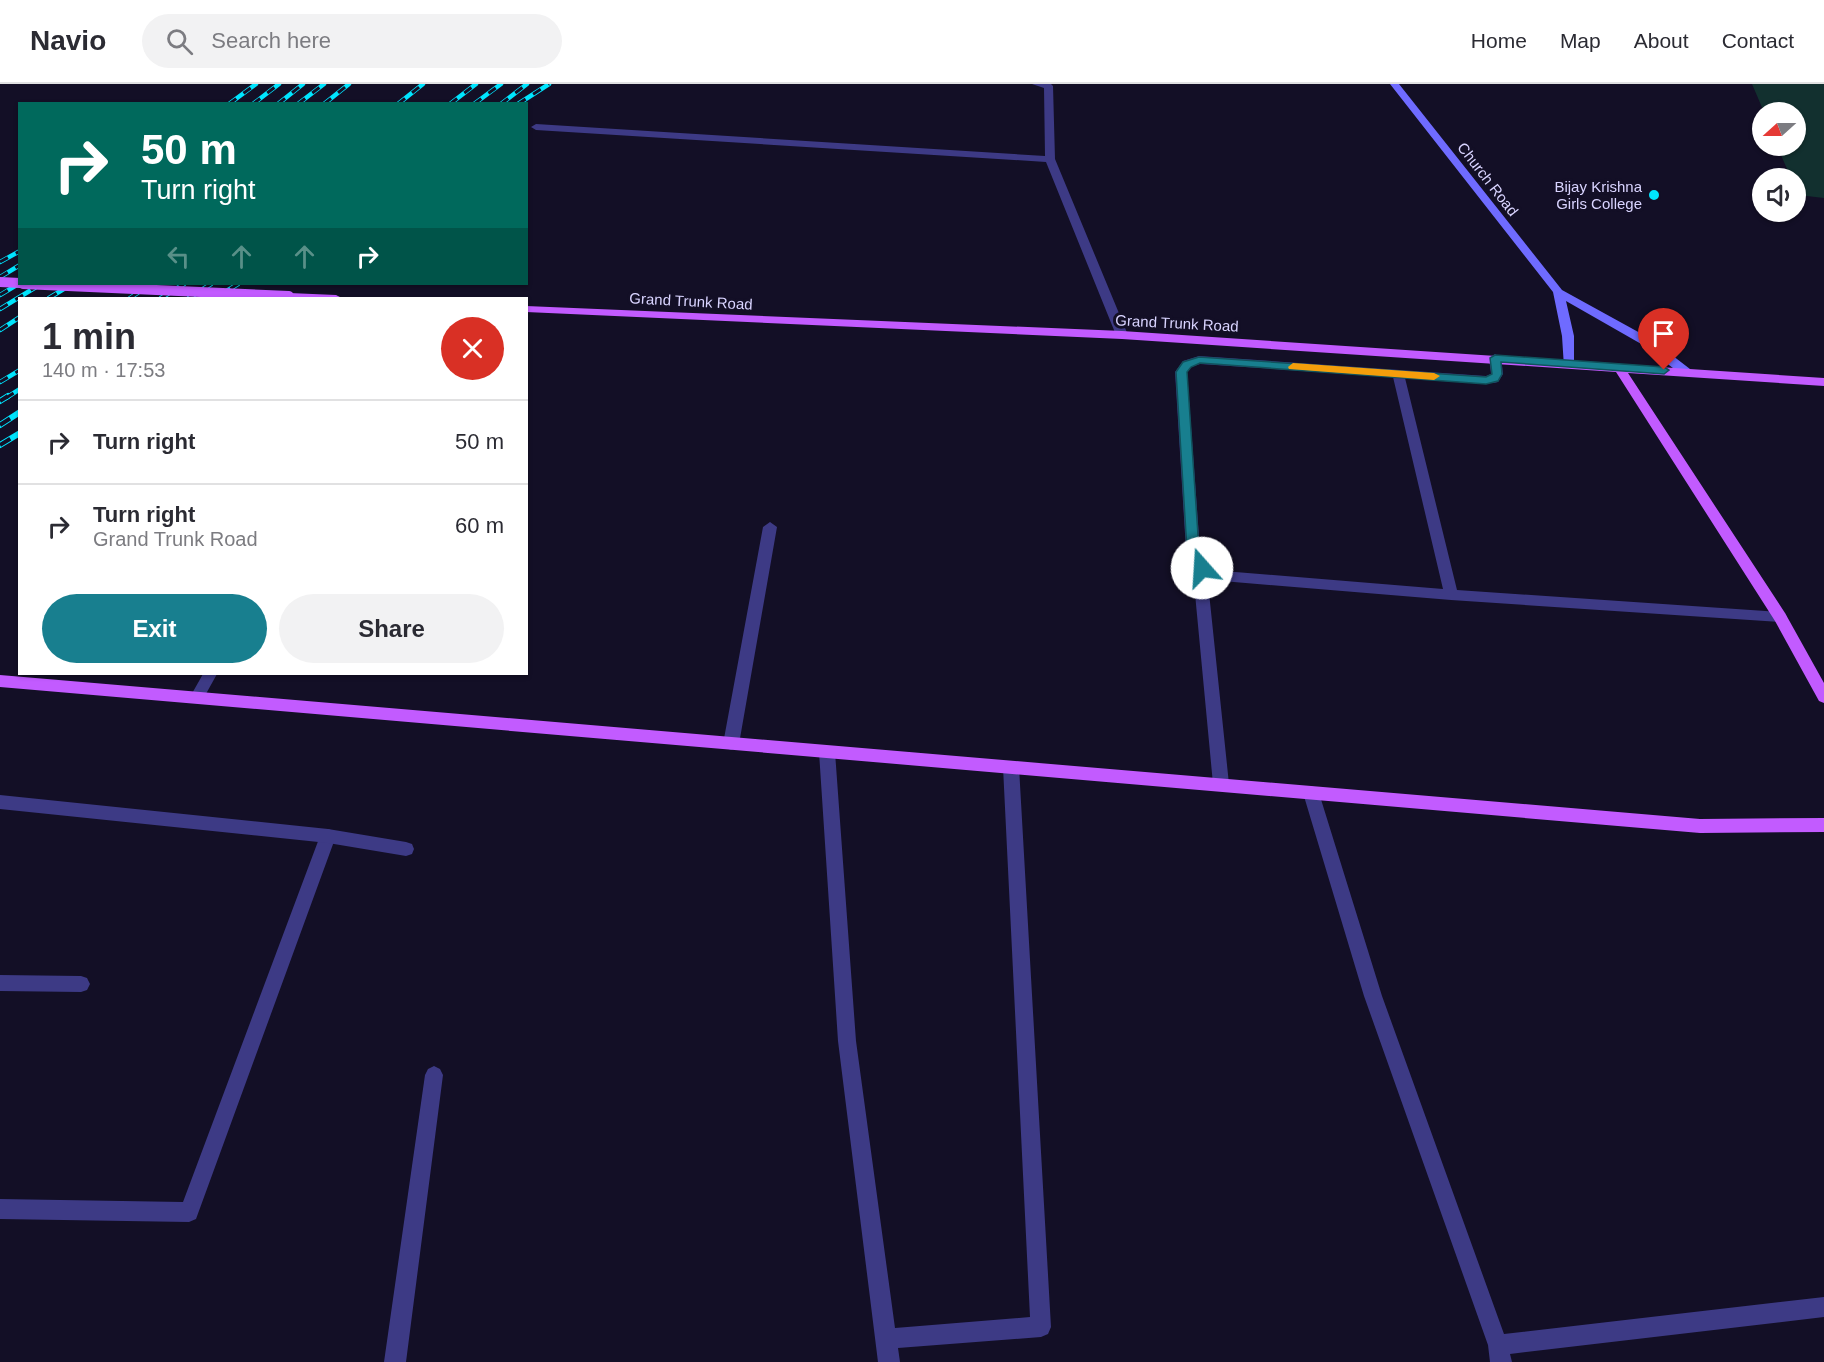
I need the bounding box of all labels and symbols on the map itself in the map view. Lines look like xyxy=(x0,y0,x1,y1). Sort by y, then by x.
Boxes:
north arrow xyxy=(1752,102,1806,156)
street label: Church Road xyxy=(1454,139,1522,219)
place label: Bijay Krishna Girls College xyxy=(1554,178,1643,212)
marker: Bijay Krishna Girls College xyxy=(1647,188,1661,202)
street label: Grand Trunk Road xyxy=(629,289,753,313)
pin xyxy=(1638,308,1689,370)
street label: Grand Trunk Road xyxy=(1115,311,1239,335)
position arrow xyxy=(1170,536,1234,600)

